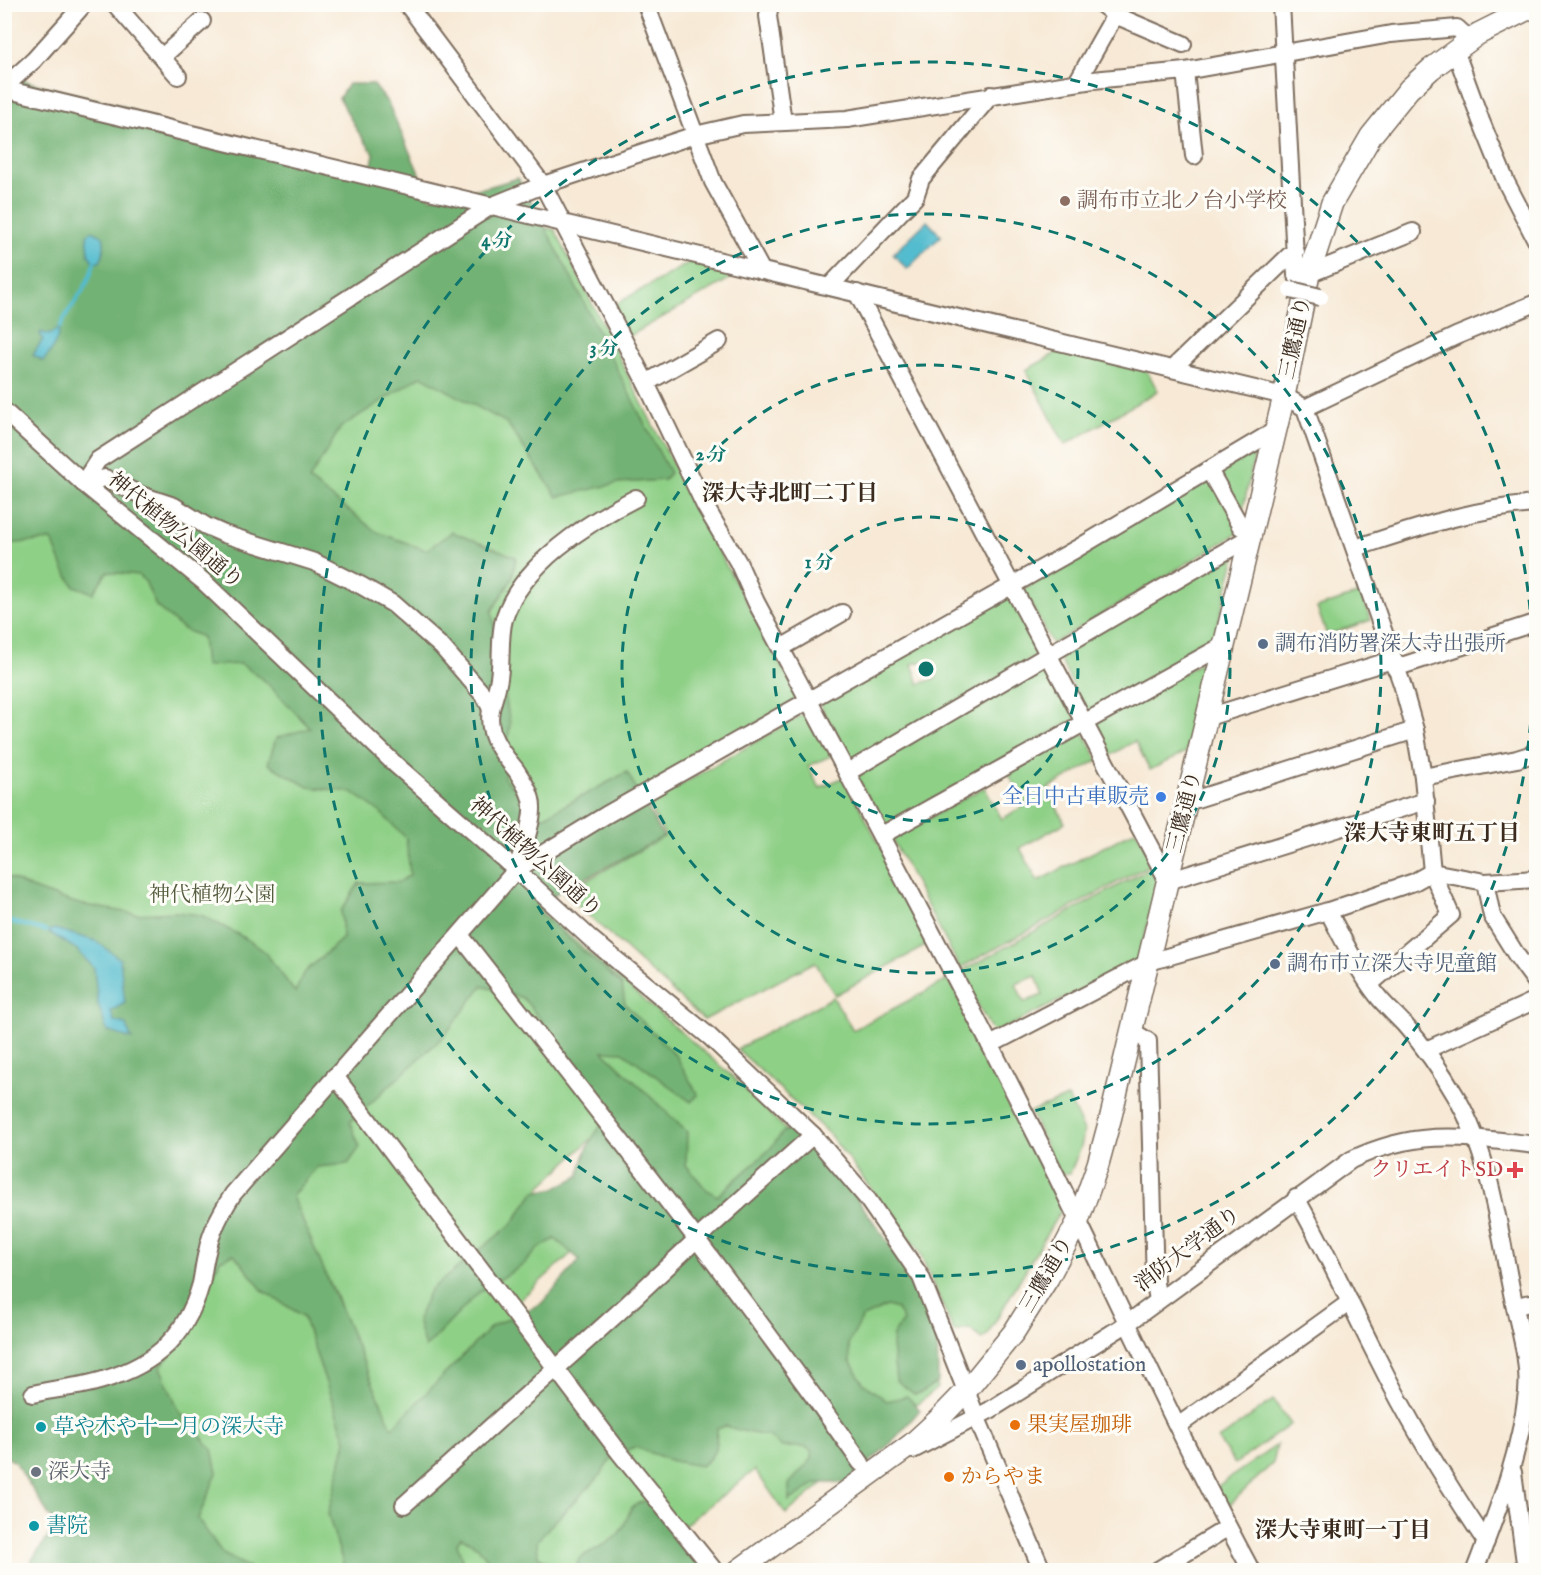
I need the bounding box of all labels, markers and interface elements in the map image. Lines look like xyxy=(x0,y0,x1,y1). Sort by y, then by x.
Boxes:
place label: 調布市立北ノ台小学校 xyxy=(1077,188,1287,215)
marker: 調布市立北ノ台小学校 xyxy=(1058,194,1072,208)
text: 4 分 xyxy=(482,230,512,253)
street label: 三鷹通り xyxy=(1274,294,1318,382)
text: 3 分 xyxy=(590,338,618,361)
text: 2 分 xyxy=(696,444,726,467)
street label: 神代植物公園通り xyxy=(102,467,248,595)
district label: 深大寺北町二丁目 xyxy=(702,480,878,508)
text: 1 分 xyxy=(805,552,833,575)
place label: 調布消防署深大寺出張所 xyxy=(1275,631,1506,658)
marker: 調布消防署深大寺出張所 xyxy=(1256,637,1270,651)
centre of rings xyxy=(916,659,936,679)
street label: 三鷹通り xyxy=(1162,768,1208,856)
place label: 全日中古車販売 xyxy=(1002,784,1149,811)
marker: 全日中古車販売 xyxy=(1154,790,1168,804)
street label: 神代植物公園通り xyxy=(464,792,606,924)
district label: 深大寺東町五丁目 xyxy=(1344,820,1520,848)
park label: 神代植物公園 xyxy=(149,882,275,909)
place label: 調布市立深大寺児童館 xyxy=(1287,951,1497,978)
marker: 調布市立深大寺児童館 xyxy=(1268,957,1282,971)
place label: クリエイトSD xyxy=(1371,1157,1503,1184)
marker: クリエイトSD xyxy=(1508,1163,1522,1177)
street label: 消防大学通り xyxy=(1130,1201,1246,1299)
street label: 三鷹通り xyxy=(1014,1232,1080,1318)
place label: apollostation xyxy=(1033,1352,1146,1379)
marker: apollostation xyxy=(1014,1358,1028,1372)
place label: 果実屋珈琲 xyxy=(1027,1412,1132,1439)
place label: 草や木や十一月の深大寺 xyxy=(53,1414,284,1441)
marker: 果実屋珈琲 xyxy=(1008,1418,1022,1432)
marker: 草や木や十一月の深大寺 xyxy=(34,1420,48,1434)
place label: 深大寺 xyxy=(48,1459,111,1486)
place label: からやま xyxy=(961,1464,1045,1491)
marker: 深大寺 xyxy=(29,1465,43,1479)
marker: からやま xyxy=(942,1470,956,1484)
place label: 書院 xyxy=(46,1513,88,1540)
district label: 深大寺東町一丁目 xyxy=(1255,1517,1431,1545)
marker: 書院 xyxy=(27,1519,41,1533)

